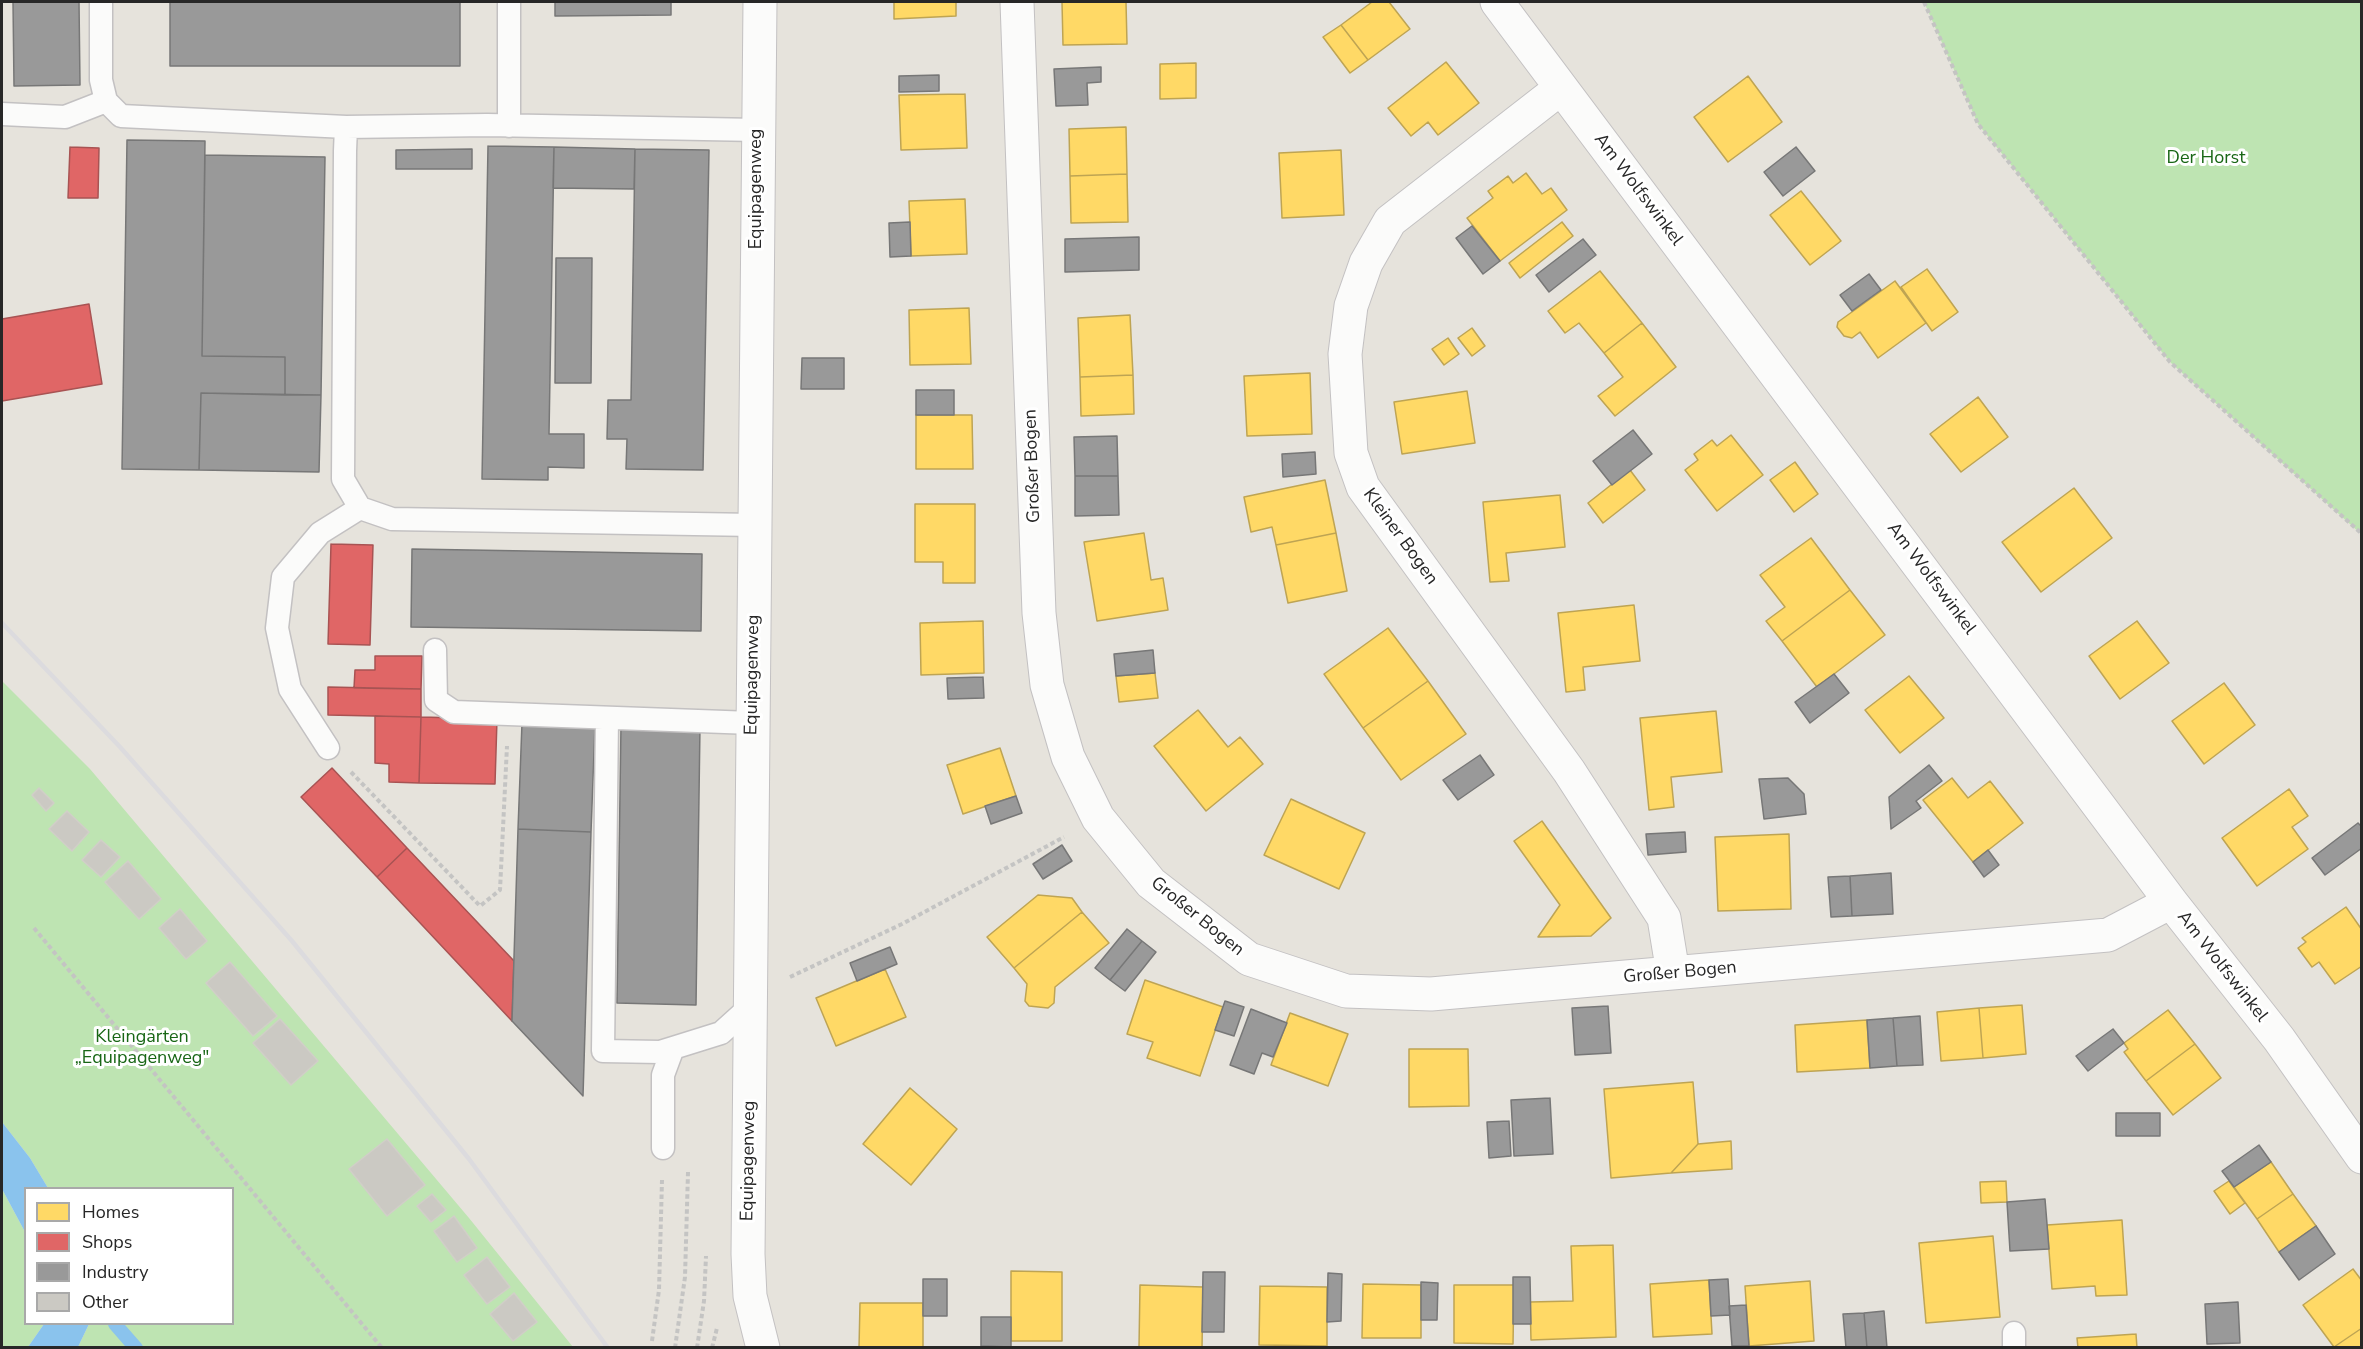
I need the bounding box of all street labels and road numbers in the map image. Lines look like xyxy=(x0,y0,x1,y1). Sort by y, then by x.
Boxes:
street label: Equipagenweg xyxy=(746,129,768,249)
street label: Am Wolfswinkel xyxy=(1589,130,1687,250)
street label: Großer Bogen xyxy=(1020,409,1046,523)
street label: Kleiner Bogen xyxy=(1358,485,1442,589)
street label: Am Wolfswinkel xyxy=(1882,519,1980,639)
street label: Equipagenweg xyxy=(741,615,765,735)
street label: Großer Bogen xyxy=(1146,873,1248,961)
street label: Am Wolfswinkel xyxy=(2172,907,2272,1027)
street label: Großer Bogen xyxy=(1622,957,1738,989)
street label: Equipagenweg xyxy=(737,1101,761,1221)

